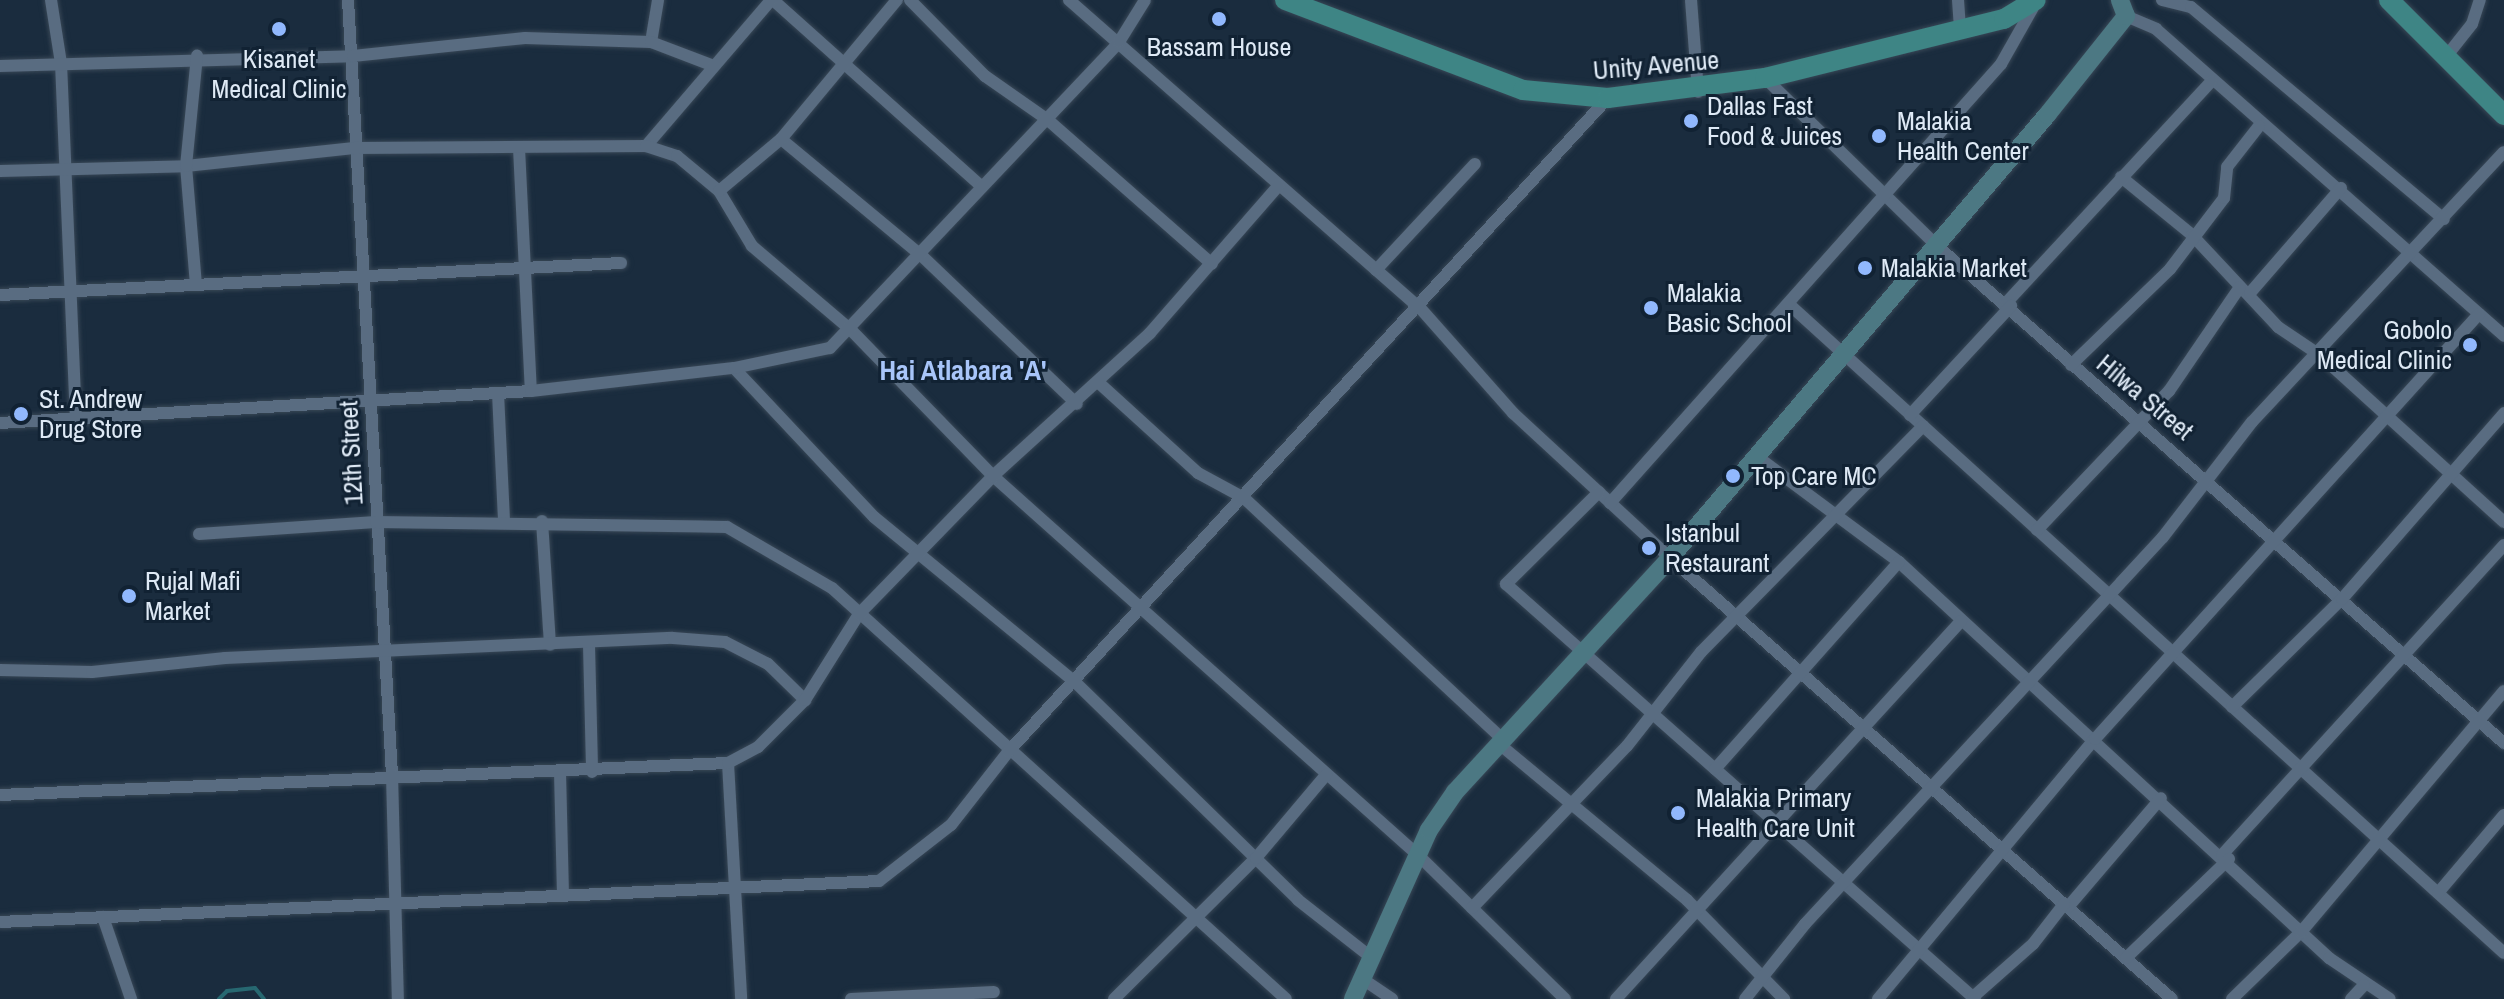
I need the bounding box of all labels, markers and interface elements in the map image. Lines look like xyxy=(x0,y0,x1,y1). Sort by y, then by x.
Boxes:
marker: Bassam House xyxy=(1210,10,1228,28)
marker: Kisanet Medical Clinic xyxy=(268,18,290,40)
place label: Bassam House xyxy=(1147,31,1291,63)
place label: Kisanet Medical Clinic xyxy=(211,43,347,104)
street label: Unity Avenue xyxy=(1591,44,1721,86)
place label: Dallas Fast Food & Juices xyxy=(1707,90,1842,152)
place label: Malakia Health Center xyxy=(1897,105,2029,166)
marker: Dallas Fast Food & Juices xyxy=(1682,112,1700,130)
marker: Malakia Health Center xyxy=(1868,125,1890,147)
place label: Malakia Market xyxy=(1881,252,2027,284)
marker: Malakia Market xyxy=(1856,259,1874,277)
place label: Malakia Basic School xyxy=(1667,277,1791,338)
marker: Malakia Basic School xyxy=(1642,299,1660,317)
place label: Gobolo Medical Clinic xyxy=(2317,314,2452,376)
marker: Gobolo Medical Clinic xyxy=(2459,334,2481,356)
street label: Hilwa Street xyxy=(2090,348,2200,446)
district label: Hai Atlabara 'A' xyxy=(879,353,1047,387)
place label: St. Andrew Drug Store xyxy=(39,383,143,444)
street label: 12th Street xyxy=(333,400,369,506)
marker: St. Andrew Drug Store xyxy=(10,403,32,425)
place label: Top Care MC xyxy=(1751,460,1877,492)
marker: Top Care MC xyxy=(1722,465,1744,487)
place label: Istanbul Restaurant xyxy=(1665,517,1769,578)
marker: Istanbul Restaurant xyxy=(1640,539,1658,557)
place label: Rujal Mafi Market xyxy=(145,565,241,626)
marker: Rujal Mafi Market xyxy=(120,587,138,605)
place label: Malakia Primary Health Care Unit xyxy=(1696,782,1855,844)
marker: Malakia Primary Health Care Unit xyxy=(1667,802,1689,824)

